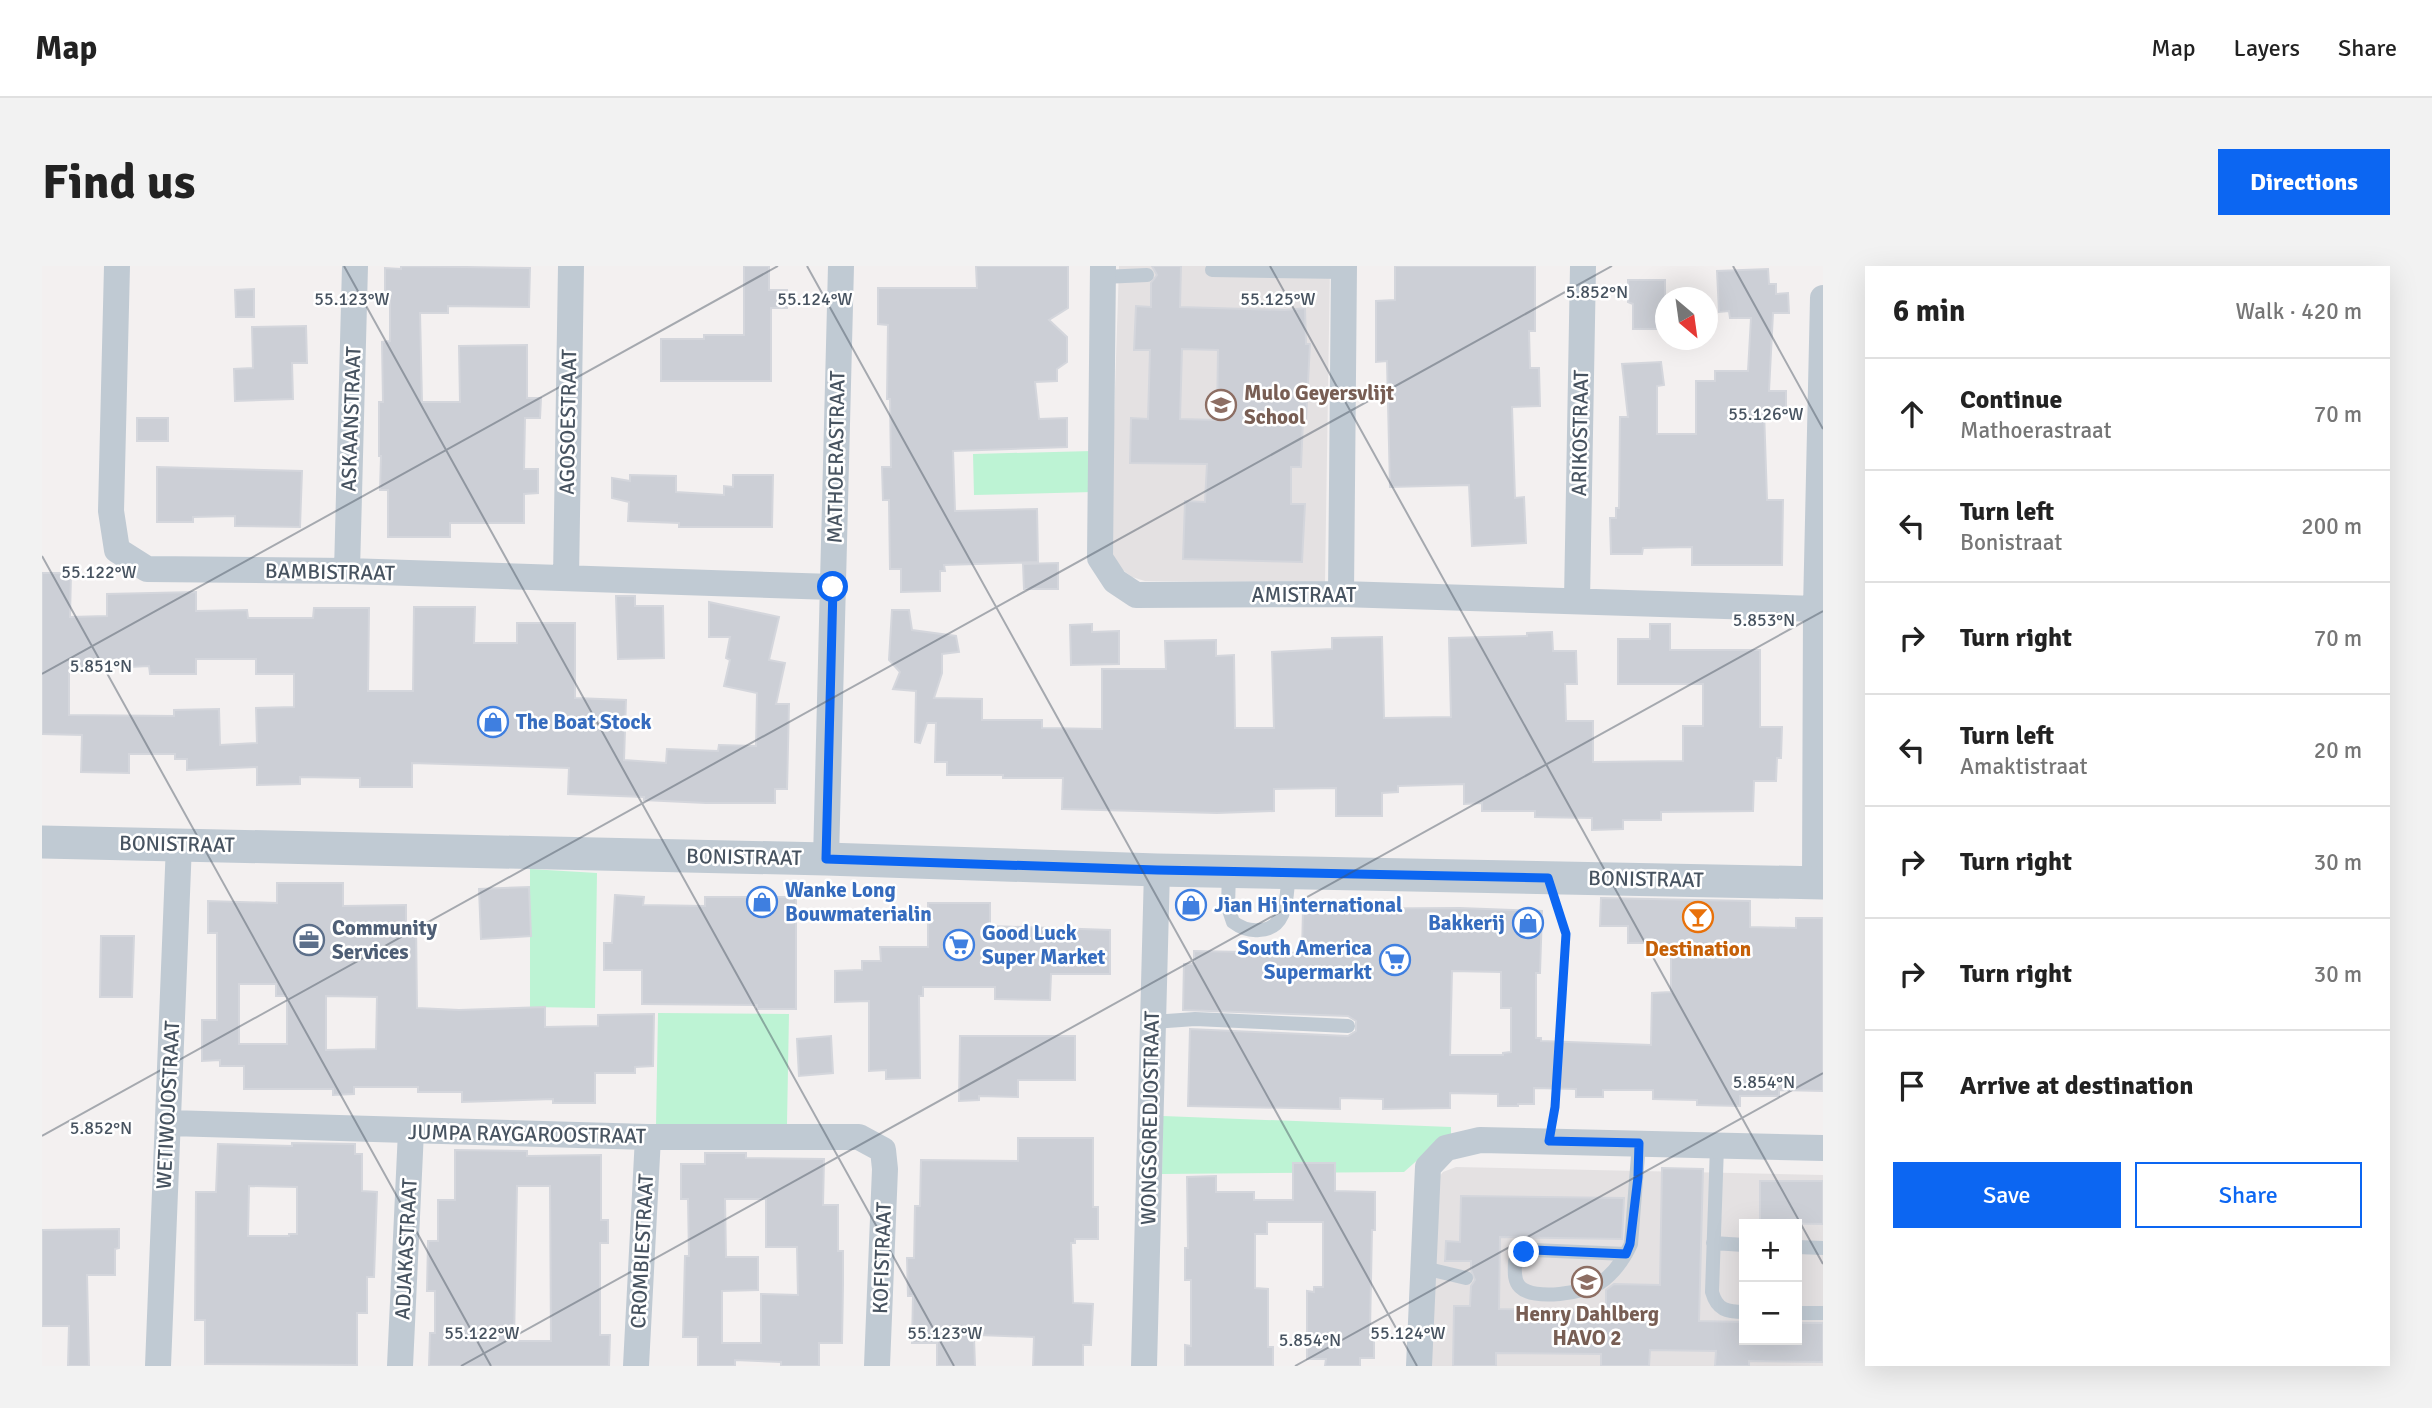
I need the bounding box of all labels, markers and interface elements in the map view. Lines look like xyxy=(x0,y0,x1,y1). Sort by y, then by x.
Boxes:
text: Map xyxy=(35,28,97,69)
text: Map xyxy=(2151,33,2196,63)
text: Layers xyxy=(2234,33,2300,63)
text: Share xyxy=(2338,33,2397,63)
button: Directions xyxy=(2218,149,2390,215)
text: Find us xyxy=(42,152,195,212)
text: 5.852°N xyxy=(1566,281,1628,303)
north arrow xyxy=(1655,287,1718,350)
text: 55.123°W xyxy=(314,288,390,310)
text: 55.124°W xyxy=(777,288,853,310)
text: 55.125°W xyxy=(1240,288,1316,310)
text: 6 min xyxy=(1893,293,1965,330)
text: Walk · 420 m xyxy=(2236,297,2362,326)
street label: ASKAANSTRAAT xyxy=(335,345,367,492)
street label: AGOSOESTRAAT xyxy=(554,348,582,495)
street label: ARIKOSTRAAT xyxy=(1566,369,1594,496)
street label: MATHOERASTRAAT xyxy=(821,370,851,544)
place label: Mulo Geyersvlijt School xyxy=(1244,380,1394,430)
text: Continue xyxy=(1960,384,2062,416)
school or university icon: Mulo Geyersvlijt School xyxy=(1204,388,1238,422)
icon: ahead xyxy=(1893,395,1931,433)
text: 70 m xyxy=(2314,400,2362,429)
text: 55.126°W xyxy=(1728,403,1804,425)
text: Mathoerastraat xyxy=(1960,416,2112,445)
text: Turn left xyxy=(1960,496,2054,528)
icon: left xyxy=(1893,507,1931,545)
text: 200 m xyxy=(2301,512,2362,541)
text: Bonistraat xyxy=(1960,528,2062,557)
street label: BAMBISTRAAT xyxy=(265,558,396,586)
text: 55.122°W xyxy=(61,561,137,583)
route start xyxy=(817,571,848,602)
street label: AMISTRAAT xyxy=(1252,582,1357,608)
text: 5.853°N xyxy=(1733,609,1795,631)
icon: right xyxy=(1893,619,1931,657)
text: Turn right xyxy=(1960,622,2072,654)
text: 70 m xyxy=(2314,624,2362,653)
text: 5.851°N xyxy=(70,655,132,677)
shop icon: The Boat Stock xyxy=(476,705,510,739)
place label: The Boat Stock xyxy=(516,709,651,735)
text: Turn left xyxy=(1960,720,2054,752)
icon: left xyxy=(1893,731,1931,769)
text: 20 m xyxy=(2314,736,2362,765)
text: Amaktistraat xyxy=(1960,752,2088,781)
street label: BONISTRAAT xyxy=(119,830,236,858)
street label: BONISTRAAT xyxy=(686,843,803,871)
icon: right xyxy=(1893,843,1931,881)
text: Turn right xyxy=(1960,846,2072,878)
text: 30 m xyxy=(2314,848,2362,877)
street label: BONISTRAAT xyxy=(1588,865,1705,893)
place label: Wanke Long Bouwmaterialin xyxy=(785,877,932,927)
shop icon: Wanke Long Bouwmaterialin xyxy=(745,885,779,919)
shop icon: Jian Hi international xyxy=(1174,888,1208,922)
place label: Jian Hi international xyxy=(1214,892,1403,918)
bar icon: Destination xyxy=(1681,900,1715,934)
shop icon: Bakkerij xyxy=(1511,906,1545,940)
place label: Bakkerij xyxy=(1428,910,1505,936)
place label: Community Services xyxy=(332,915,438,965)
place label: Good Luck Super Market xyxy=(982,920,1106,970)
office icon: Community Services xyxy=(292,923,326,957)
supermarket icon: Good Luck Super Market xyxy=(942,928,976,962)
place label: South America Supermarkt xyxy=(1237,935,1372,985)
place label: Destination xyxy=(1645,936,1751,962)
supermarket icon: South America Supermarkt xyxy=(1378,943,1412,977)
icon: right xyxy=(1893,955,1931,993)
text: Turn right xyxy=(1960,958,2072,990)
text: 30 m xyxy=(2314,960,2362,989)
street label: WONGSOREDJOSTRAAT xyxy=(1135,1010,1165,1225)
street label: WETIWOJOSTRAAT xyxy=(151,1019,185,1190)
icon: arrive xyxy=(1893,1067,1931,1105)
text: Arrive at destination xyxy=(1960,1070,2193,1102)
text: 5.854°N xyxy=(1733,1071,1795,1093)
text: 5.852°N xyxy=(70,1117,132,1139)
street label: JUMPA RAYGAROOSTRAAT xyxy=(408,1119,647,1149)
button: Save xyxy=(1893,1162,2121,1228)
button: Share xyxy=(2135,1162,2362,1228)
street label: CROMBIESTRAAT xyxy=(625,1172,659,1329)
street label: ADJAKASTRAAT xyxy=(389,1177,423,1321)
street label: KOFISTRAAT xyxy=(867,1201,897,1314)
map controls xyxy=(1739,1219,1802,1345)
button: + xyxy=(1739,1219,1802,1282)
route end xyxy=(1508,1236,1539,1267)
school or university icon: Henry Dahlberg HAVO 2 xyxy=(1570,1265,1604,1299)
button: − xyxy=(1739,1282,1802,1345)
place label: Henry Dahlberg HAVO 2 xyxy=(1515,1301,1659,1351)
text: 55.122°W xyxy=(444,1322,520,1344)
text: 55.123°W xyxy=(907,1322,983,1344)
text: 55.124°W xyxy=(1370,1322,1446,1344)
text: 5.854°N xyxy=(1279,1329,1341,1351)

